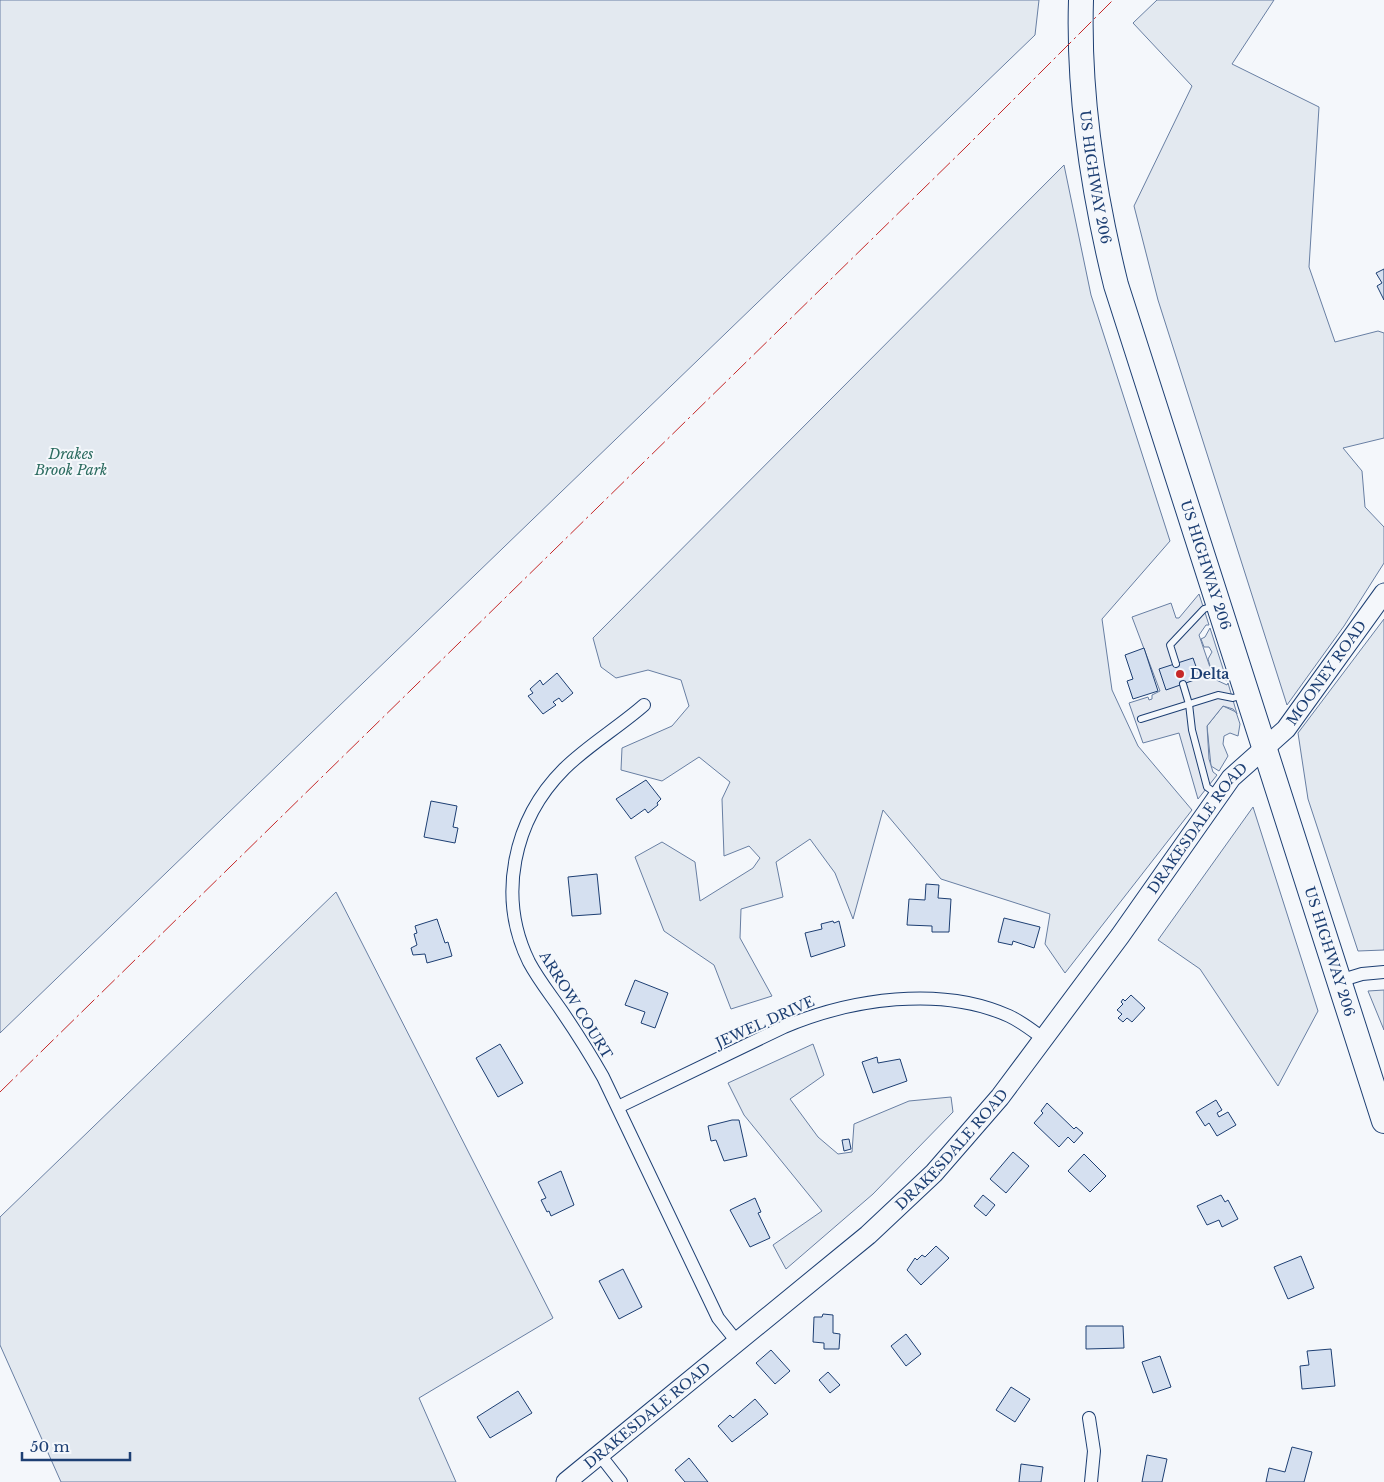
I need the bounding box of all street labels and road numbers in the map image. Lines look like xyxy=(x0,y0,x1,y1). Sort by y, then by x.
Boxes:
street label: US HIGHWAY 206 xyxy=(1076,109,1115,246)
street label: US HIGHWAY 206 xyxy=(1176,498,1235,632)
street label: MOONEY ROAD xyxy=(1283,617,1370,729)
street label: DRAKESDALE ROAD xyxy=(1144,759,1251,897)
street label: US HIGHWAY 206 xyxy=(1300,884,1359,1019)
street label: ARROW COURT xyxy=(535,947,616,1062)
street label: JEWEL DRIVE xyxy=(711,992,817,1053)
street label: DRAKESDALE ROAD xyxy=(892,1085,1012,1214)
street label: DRAKESDALE ROAD xyxy=(580,1358,714,1473)

